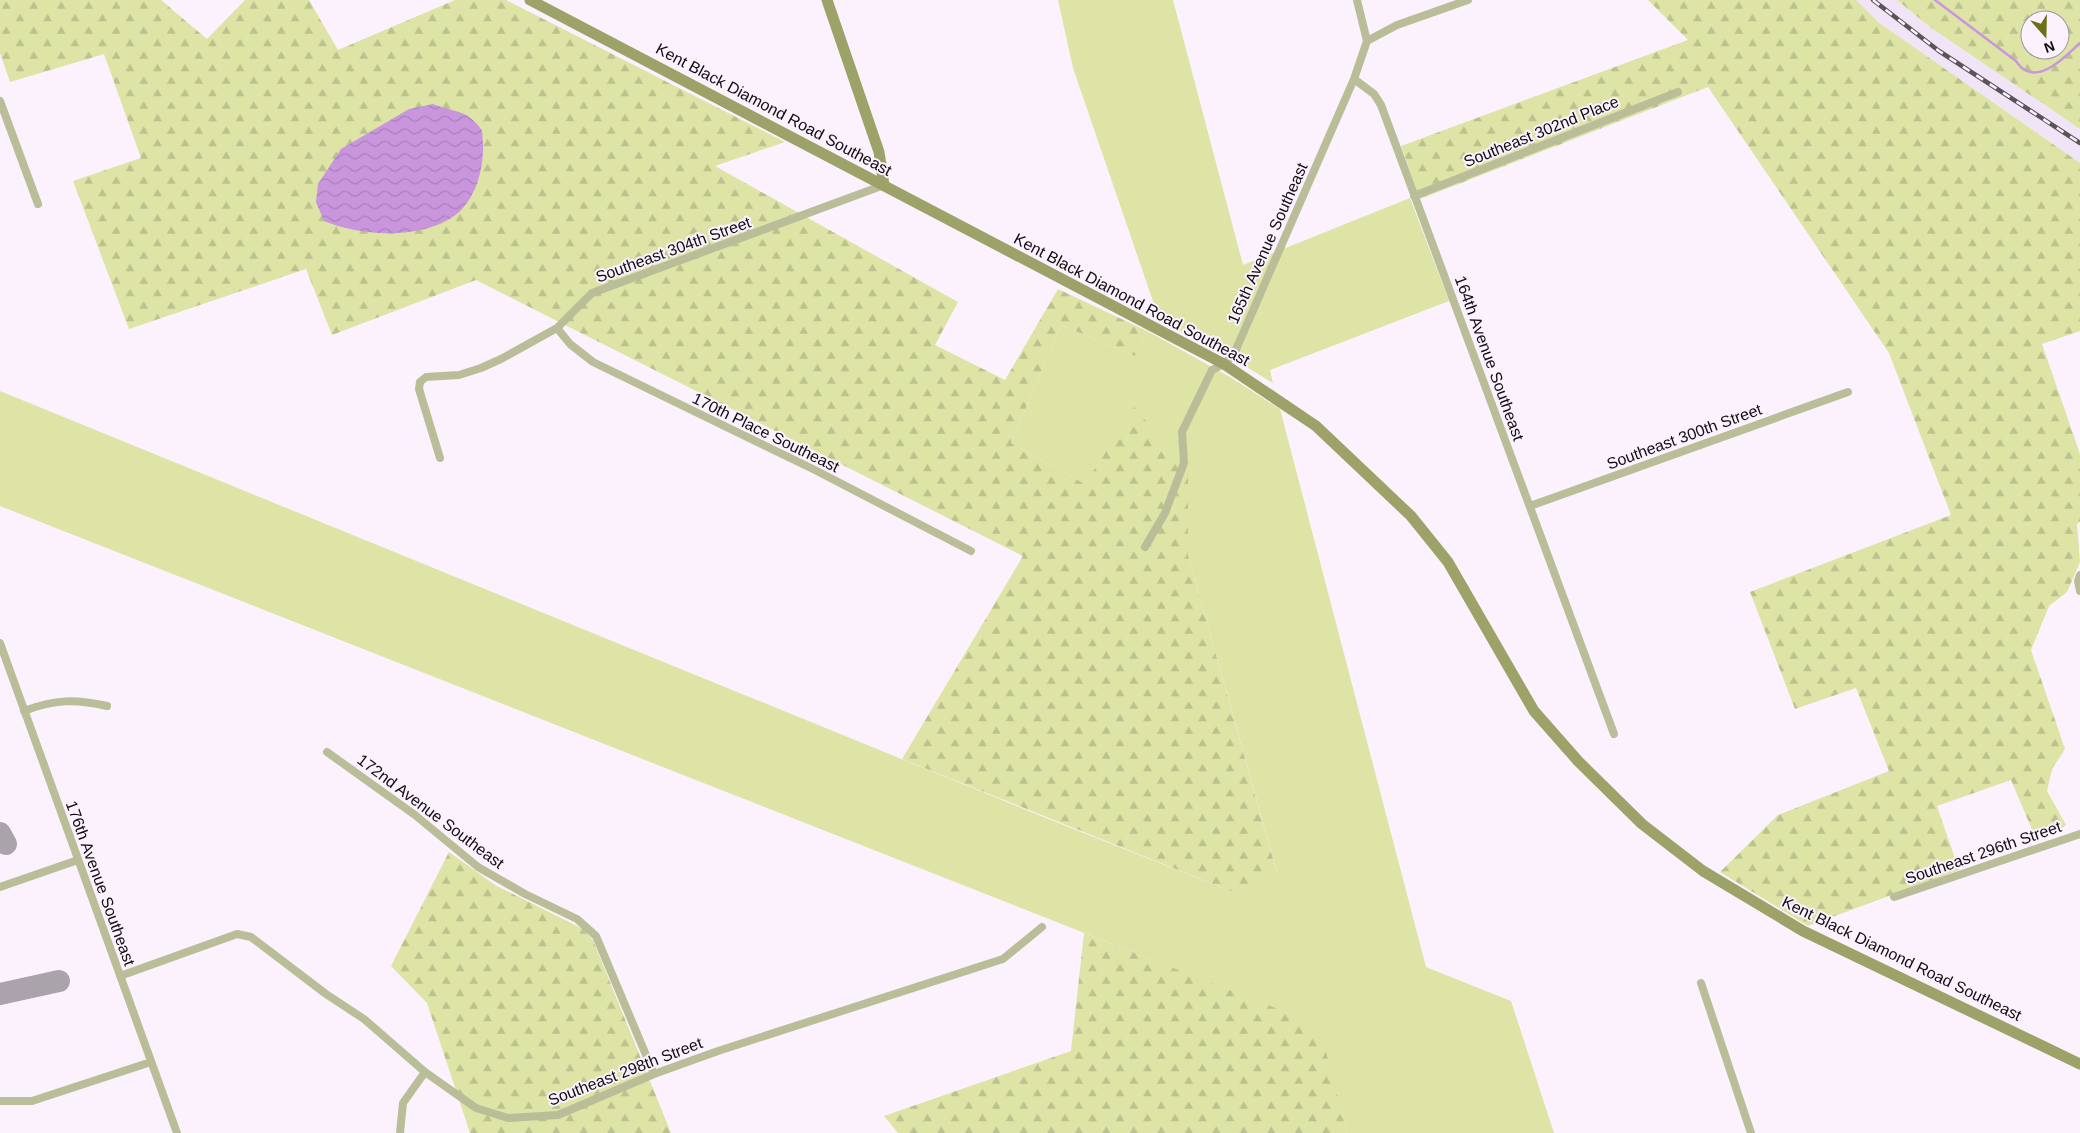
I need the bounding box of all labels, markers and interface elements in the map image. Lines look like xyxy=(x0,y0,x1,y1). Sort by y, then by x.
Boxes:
north arrow xyxy=(2020,10,2070,60)
text: N xyxy=(2042,38,2057,56)
street label: Kent Black Diamond Road Southeast xyxy=(653,40,895,179)
street label: Southeast 302nd Place xyxy=(1461,93,1621,170)
street label: 165th Avenue Southeast xyxy=(1224,160,1311,326)
street label: Southeast 304th Street xyxy=(593,213,754,285)
street label: Kent Black Diamond Road Southeast xyxy=(1011,230,1253,369)
street label: 164th Avenue Southeast xyxy=(1452,273,1527,443)
street label: 170th Place Southeast xyxy=(690,390,842,476)
street label: Southeast 300th Street xyxy=(1604,400,1765,472)
street label: 172nd Avenue Southeast xyxy=(354,751,508,872)
street label: 176th Avenue Southeast xyxy=(63,798,138,968)
street label: Southeast 296th Street xyxy=(1903,818,2064,887)
street label: Kent Black Diamond Road Southeast xyxy=(1779,893,2025,1024)
street label: Southeast 298th Street xyxy=(546,1034,705,1109)

